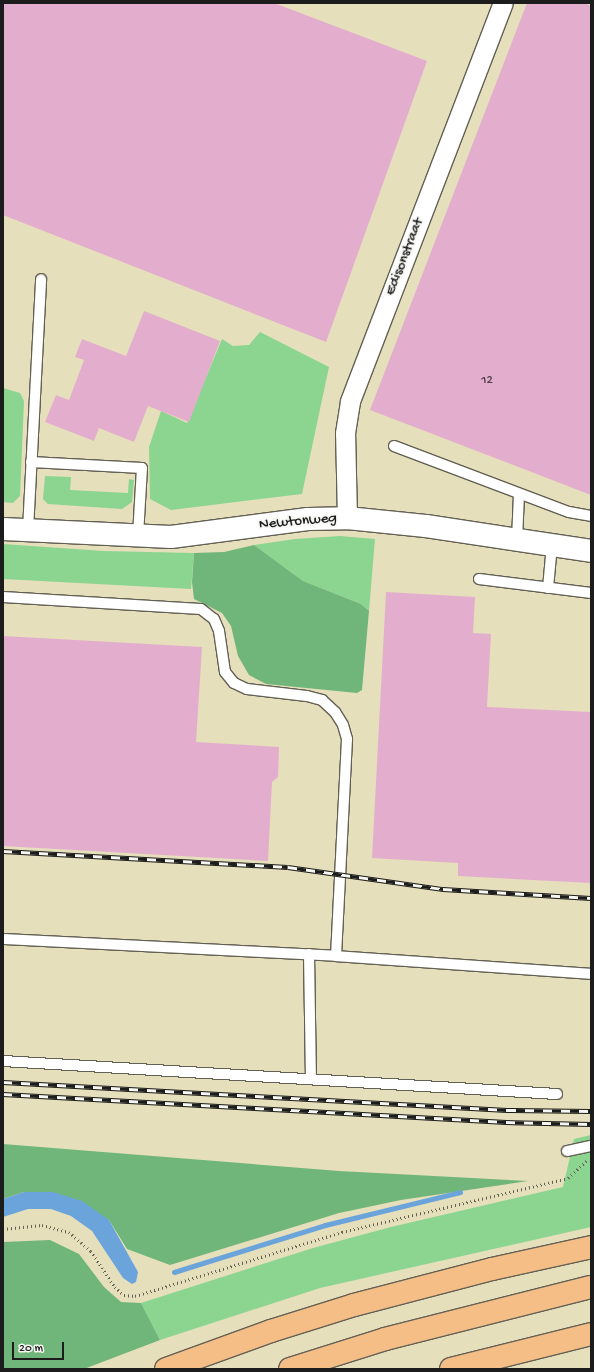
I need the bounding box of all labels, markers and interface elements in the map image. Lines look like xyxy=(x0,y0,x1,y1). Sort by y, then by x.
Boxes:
street label: Edisonstraat xyxy=(382,216,428,298)
house number: 12 xyxy=(481,373,493,389)
street label: Newtonweg xyxy=(258,510,338,534)
scale bar xyxy=(14,1334,66,1360)
text: 20 m xyxy=(19,1342,43,1356)

